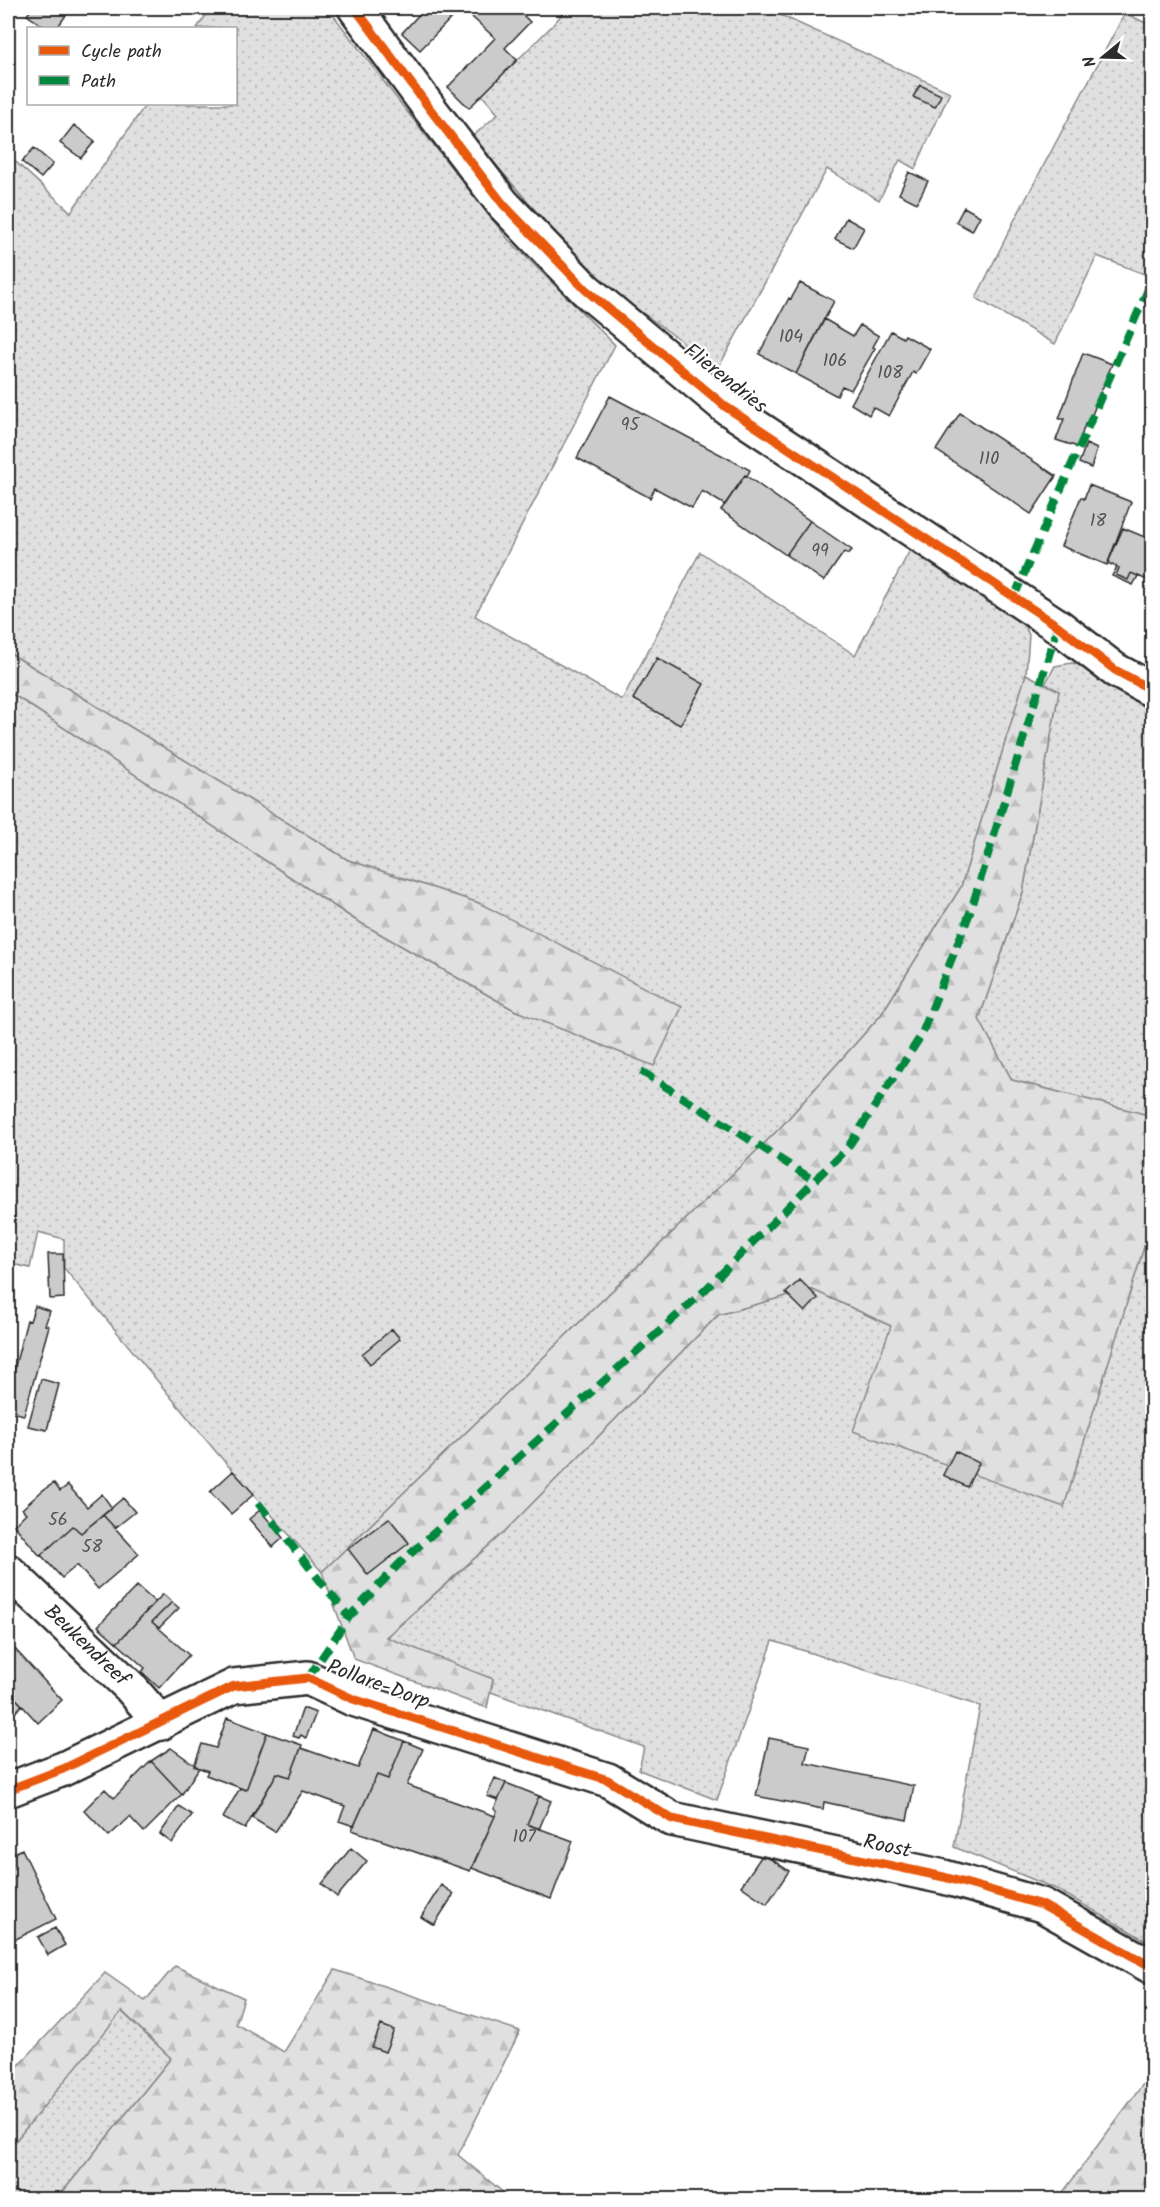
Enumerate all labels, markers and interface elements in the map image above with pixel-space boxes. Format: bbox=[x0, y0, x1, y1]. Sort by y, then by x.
legend bbox=[27, 27, 237, 105]
north arrow bbox=[1073, 27, 1133, 87]
text: Cycle path bbox=[81, 38, 162, 67]
text: N bbox=[1077, 53, 1104, 70]
text: Path bbox=[81, 68, 116, 97]
house number: 104 bbox=[779, 323, 803, 352]
street label: Flierendries bbox=[676, 336, 774, 423]
house number: 106 bbox=[823, 347, 847, 376]
house number: 108 bbox=[877, 359, 903, 388]
house number: 95 bbox=[621, 411, 641, 440]
house number: 110 bbox=[979, 445, 999, 474]
house number: 18 bbox=[1090, 507, 1106, 536]
house number: 99 bbox=[811, 537, 829, 566]
house number: 56 bbox=[48, 1506, 68, 1535]
house number: 58 bbox=[82, 1533, 102, 1562]
street label: Beukendreef bbox=[36, 1596, 138, 1696]
street label: Pollare-Dorp bbox=[322, 1651, 434, 1719]
house number: 107 bbox=[513, 1823, 536, 1852]
street label: Roost bbox=[860, 1826, 915, 1868]

